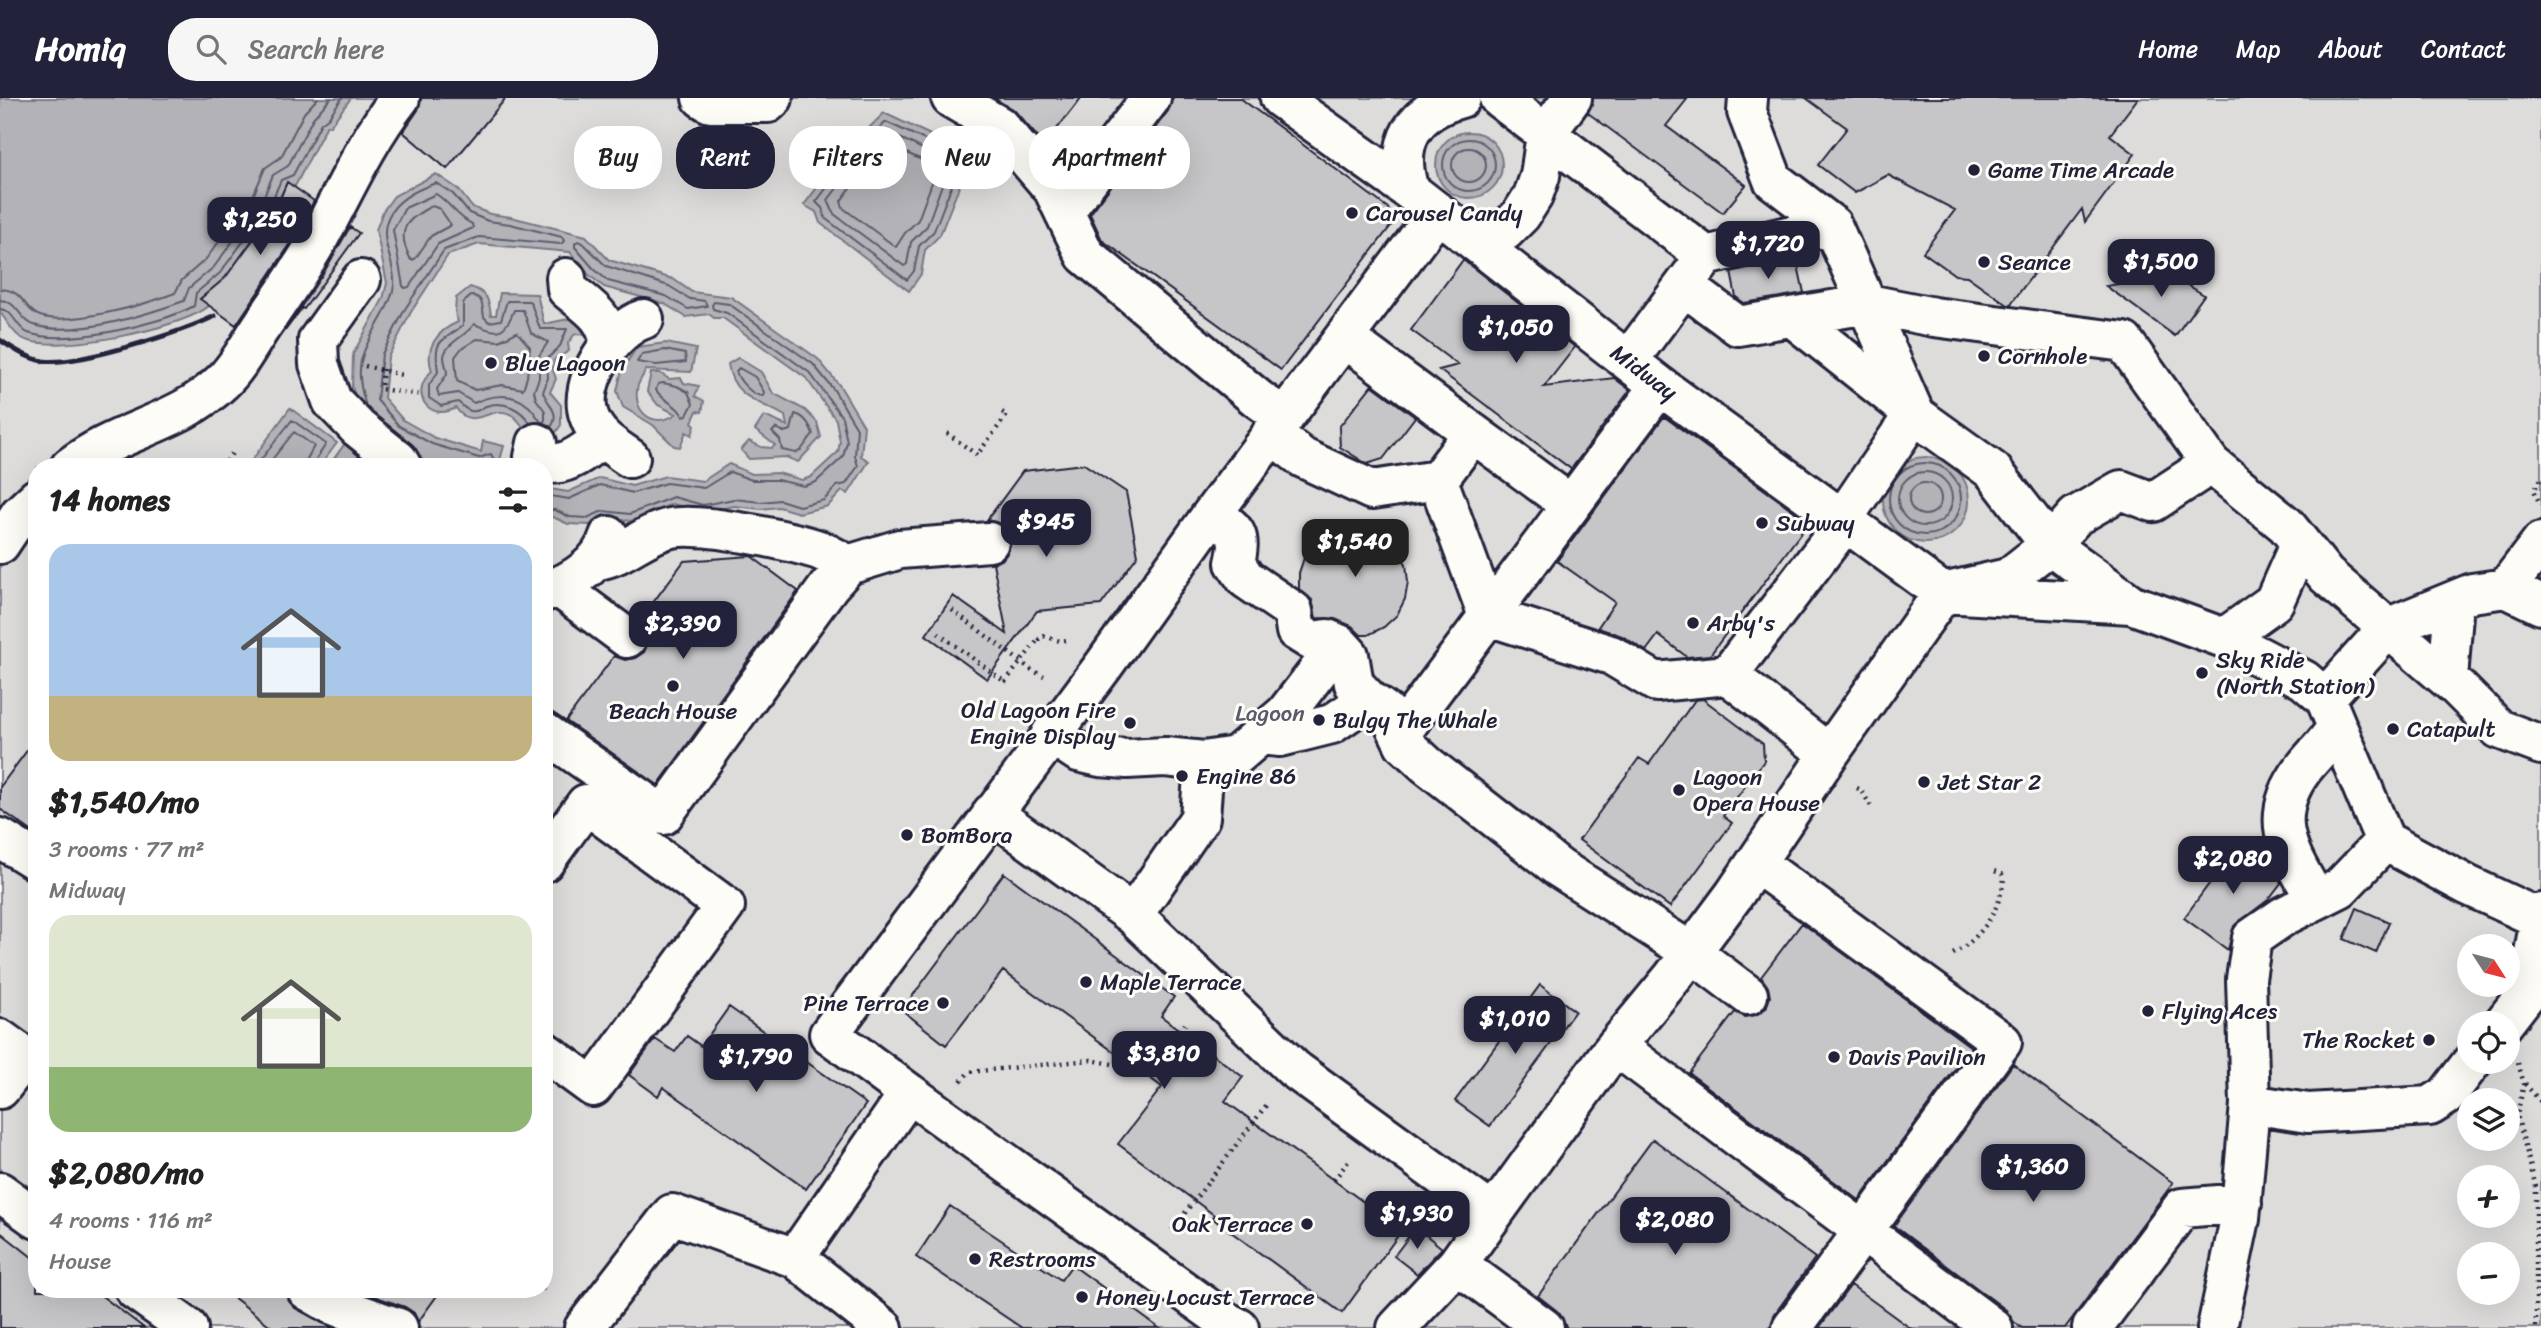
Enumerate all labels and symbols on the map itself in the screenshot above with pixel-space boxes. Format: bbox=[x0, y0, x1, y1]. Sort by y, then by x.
place label: Game Time Arcade bbox=[1988, 150, 2174, 191]
marker: Game Time Arcade bbox=[1966, 162, 1982, 178]
place label: Carousel Candy bbox=[1366, 193, 1523, 234]
pin: $1,250 bbox=[203, 198, 317, 257]
marker: Carousel Candy bbox=[1344, 205, 1360, 221]
pin: $1,720 bbox=[1711, 222, 1825, 281]
pin: $1,500 bbox=[2104, 240, 2218, 299]
place label: Seance bbox=[1998, 242, 2071, 283]
marker: Seance bbox=[1976, 254, 1992, 270]
pin: $1,050 bbox=[1459, 306, 1573, 365]
street label: Midway bbox=[1601, 333, 1687, 412]
place label: Cornhole bbox=[1998, 336, 2087, 377]
place label: Blue Lagoon bbox=[505, 343, 626, 384]
marker: Cornhole bbox=[1976, 348, 1992, 364]
marker: Blue Lagoon bbox=[483, 355, 499, 371]
pin: $945 bbox=[1005, 500, 1087, 559]
place label: Subway bbox=[1776, 503, 1855, 544]
marker: Subway bbox=[1754, 515, 1770, 531]
pin: $1,540 bbox=[1298, 519, 1412, 579]
pin: $2,390 bbox=[626, 602, 740, 661]
place label: Arby's bbox=[1706, 603, 1775, 644]
marker: Arby's bbox=[1685, 615, 1701, 631]
place label: Sky Ride (North Station) bbox=[2216, 640, 2376, 707]
marker: Sky Ride (North Station) bbox=[2194, 665, 2210, 681]
marker: Beach House bbox=[665, 678, 681, 694]
place label: Old Lagoon Fire Engine Display bbox=[961, 690, 1116, 757]
place label: Beach House bbox=[609, 691, 737, 732]
park label: Lagoon bbox=[1235, 693, 1305, 734]
place label: Bulgy The Whale bbox=[1333, 700, 1497, 741]
place label: Catapult bbox=[2407, 709, 2496, 750]
marker: Bulgy The Whale bbox=[1311, 712, 1327, 728]
marker: Old Lagoon Fire Engine Display bbox=[1122, 715, 1138, 731]
marker: Catapult bbox=[2385, 721, 2401, 737]
place label: Engine 86 bbox=[1196, 756, 1296, 797]
place label: Lagoon Opera House bbox=[1693, 757, 1820, 824]
place label: Jet Star 2 bbox=[1937, 762, 2041, 803]
marker: Engine 86 bbox=[1174, 768, 1190, 784]
marker: Jet Star 2 bbox=[1916, 774, 1932, 790]
marker: Lagoon Opera House bbox=[1671, 782, 1687, 798]
place label: BomBora bbox=[921, 815, 1013, 856]
marker: BomBora bbox=[899, 827, 915, 843]
pin: $2,080 bbox=[2176, 836, 2290, 896]
north arrow bbox=[2457, 934, 2520, 998]
place label: Maple Terrace bbox=[1100, 962, 1242, 1003]
marker: Maple Terrace bbox=[1078, 974, 1094, 990]
place label: Pine Terrace bbox=[804, 983, 929, 1024]
place label: Flying Aces bbox=[2162, 991, 2278, 1032]
marker: Pine Terrace bbox=[935, 995, 951, 1011]
pin: $1,010 bbox=[1458, 996, 1572, 1056]
marker: Flying Aces bbox=[2140, 1003, 2156, 1019]
place label: The Rocket bbox=[2302, 1020, 2415, 1061]
pin: $3,810 bbox=[1107, 1032, 1221, 1091]
marker: The Rocket bbox=[2421, 1032, 2437, 1048]
pin: $1,790 bbox=[699, 1034, 813, 1094]
place label: Davis Pavilion bbox=[1848, 1037, 1986, 1078]
marker: Davis Pavilion bbox=[1826, 1049, 1842, 1065]
pin: $1,360 bbox=[1976, 1144, 2090, 1204]
pin: $1,930 bbox=[1360, 1192, 1474, 1251]
pin: $2,080 bbox=[1618, 1198, 1732, 1257]
place label: Oak Terrace bbox=[1172, 1204, 1293, 1245]
marker: Oak Terrace bbox=[1299, 1216, 1315, 1232]
place label: Restrooms bbox=[989, 1239, 1097, 1280]
marker: Restrooms bbox=[967, 1251, 983, 1267]
place label: Honey Locust Terrace bbox=[1096, 1277, 1315, 1318]
marker: Honey Locust Terrace bbox=[1074, 1289, 1090, 1305]

